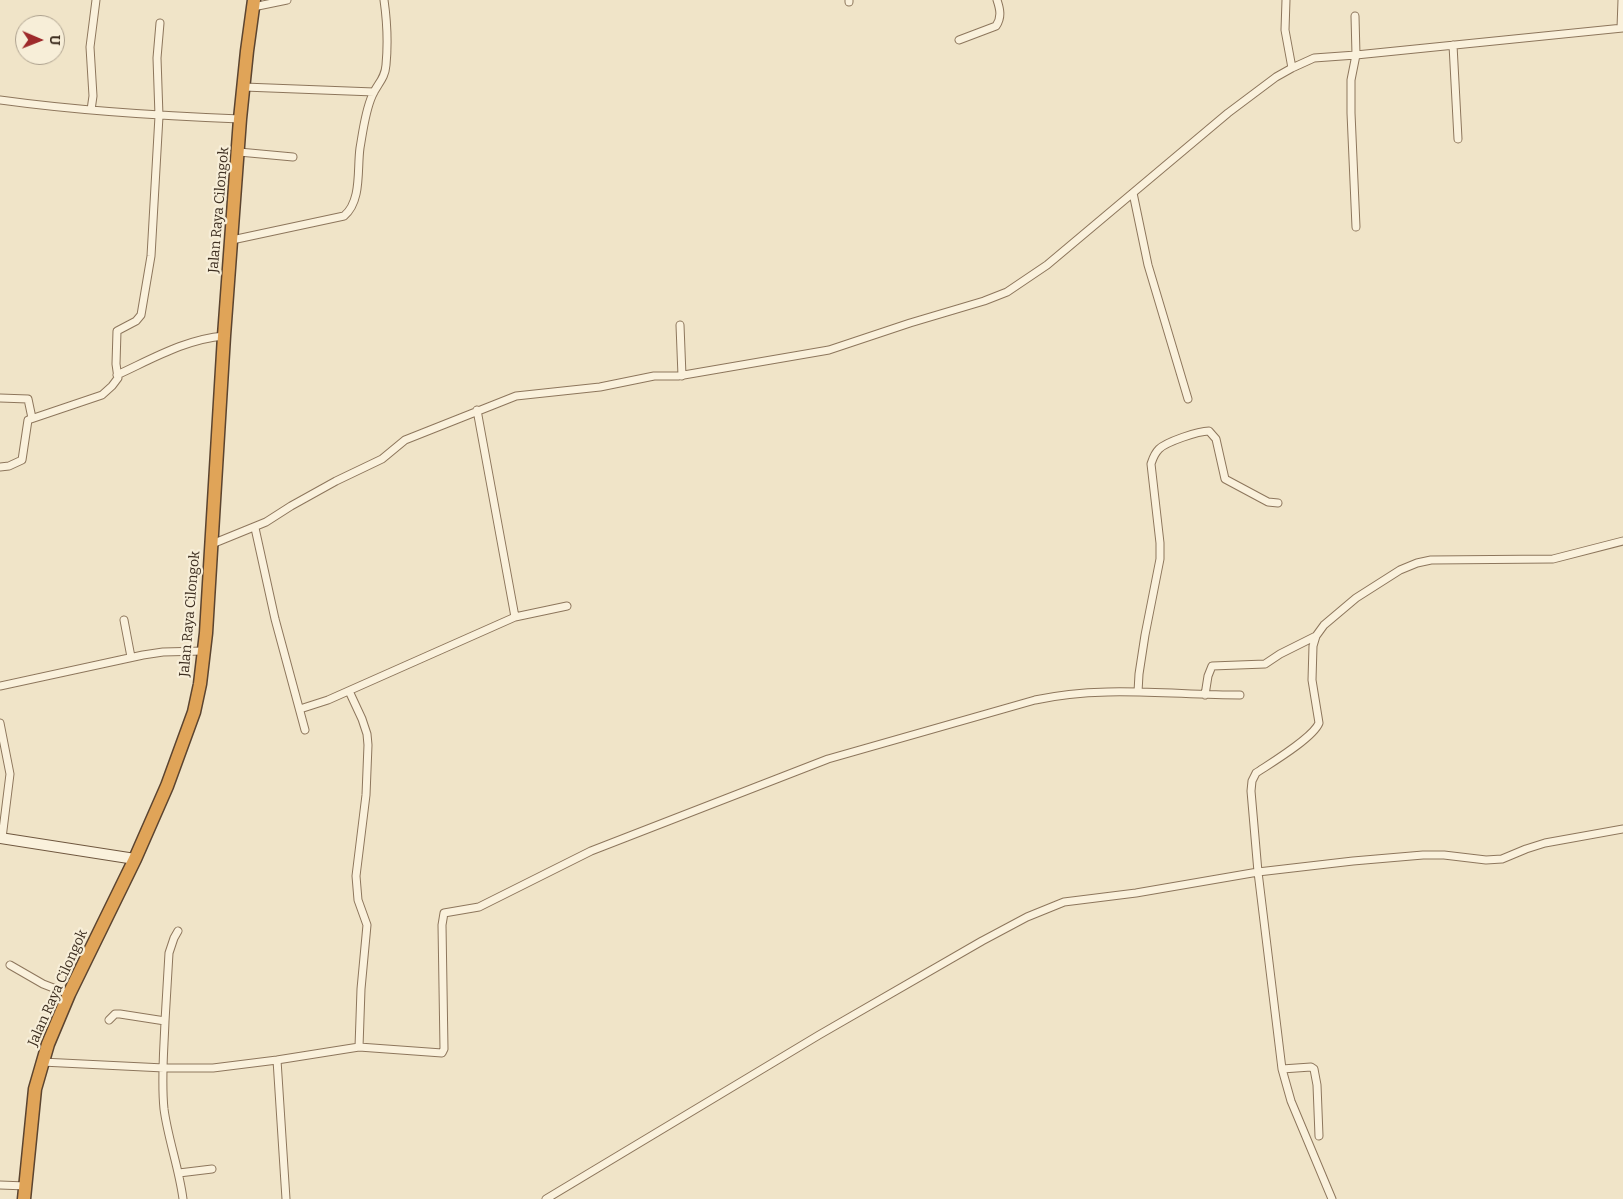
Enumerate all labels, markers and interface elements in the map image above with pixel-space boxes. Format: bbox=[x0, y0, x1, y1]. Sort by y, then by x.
north arrow bbox=[15, 15, 65, 65]
text: U bbox=[46, 35, 63, 46]
street label: Jalan Raya Cilongok bbox=[205, 146, 233, 274]
street label: Jalan Raya Cilongok bbox=[176, 550, 204, 678]
street label: Jalan Raya Cilongok bbox=[25, 927, 91, 1049]

